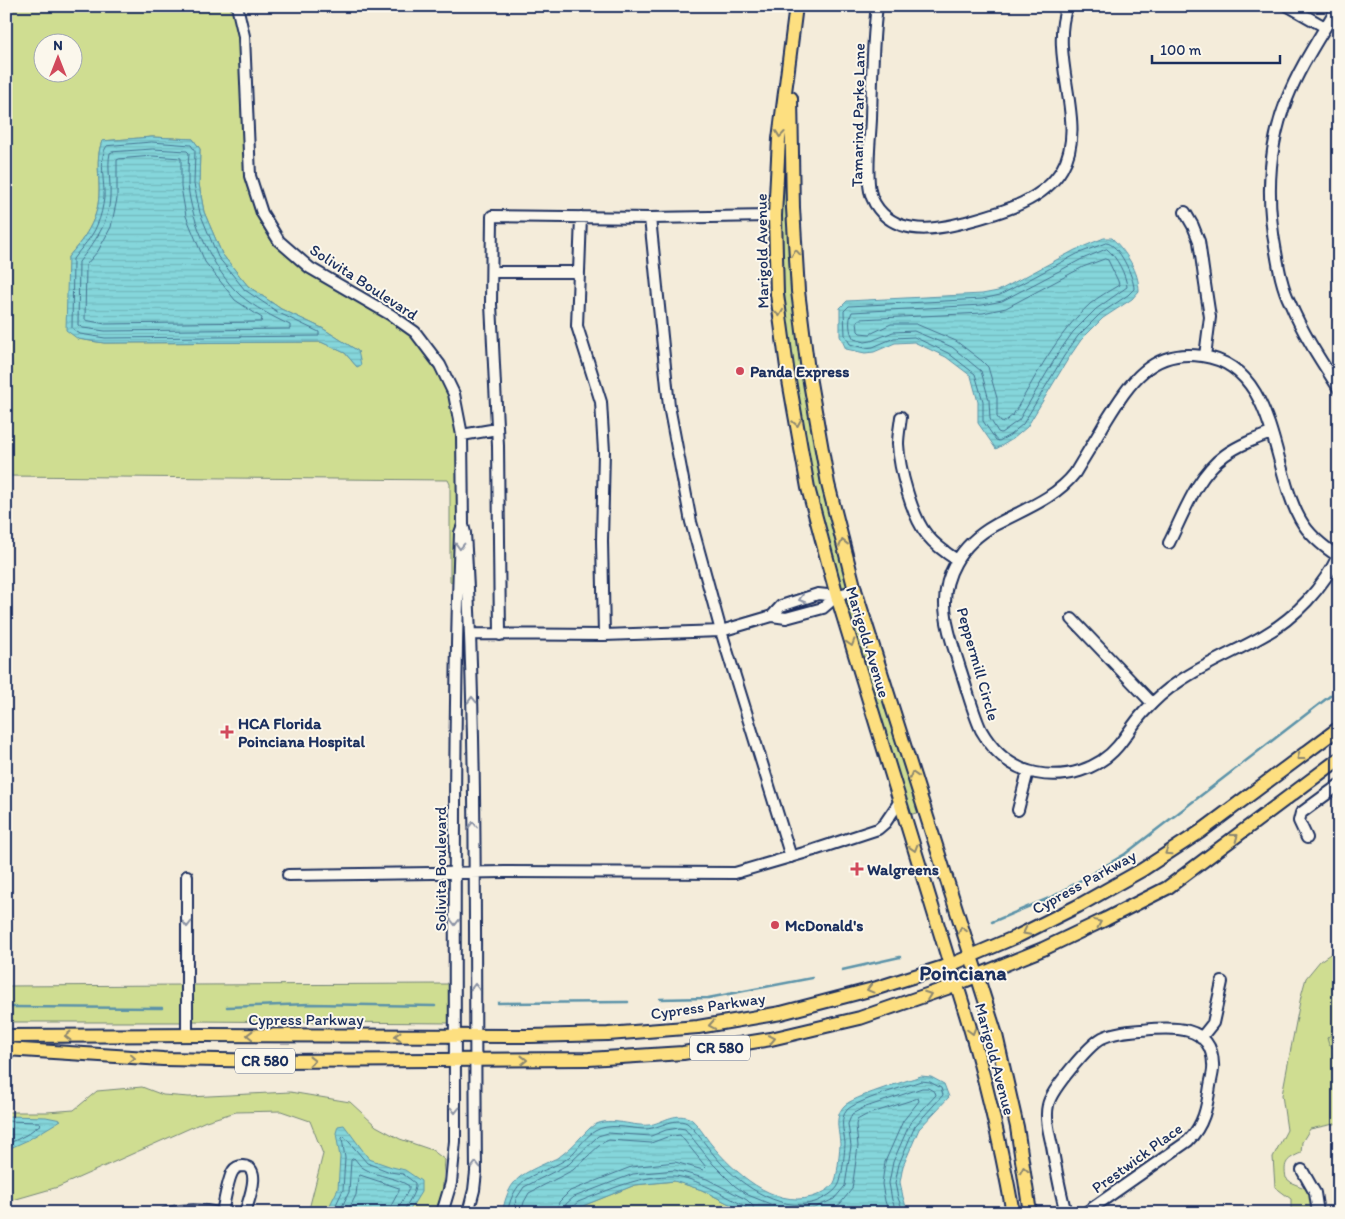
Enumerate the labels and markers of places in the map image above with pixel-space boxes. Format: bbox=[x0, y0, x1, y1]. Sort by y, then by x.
place label: Panda Express bbox=[750, 362, 849, 382]
marker: Panda Express bbox=[734, 365, 746, 377]
place label: HCA Florida Poinciana Hospital bbox=[238, 714, 365, 752]
marker: HCA Florida Poinciana Hospital bbox=[220, 725, 234, 739]
place label: Walgreens bbox=[867, 860, 939, 880]
marker: Walgreens bbox=[851, 863, 863, 875]
place label: McDonald's bbox=[785, 916, 863, 935]
marker: McDonald's bbox=[769, 919, 781, 931]

